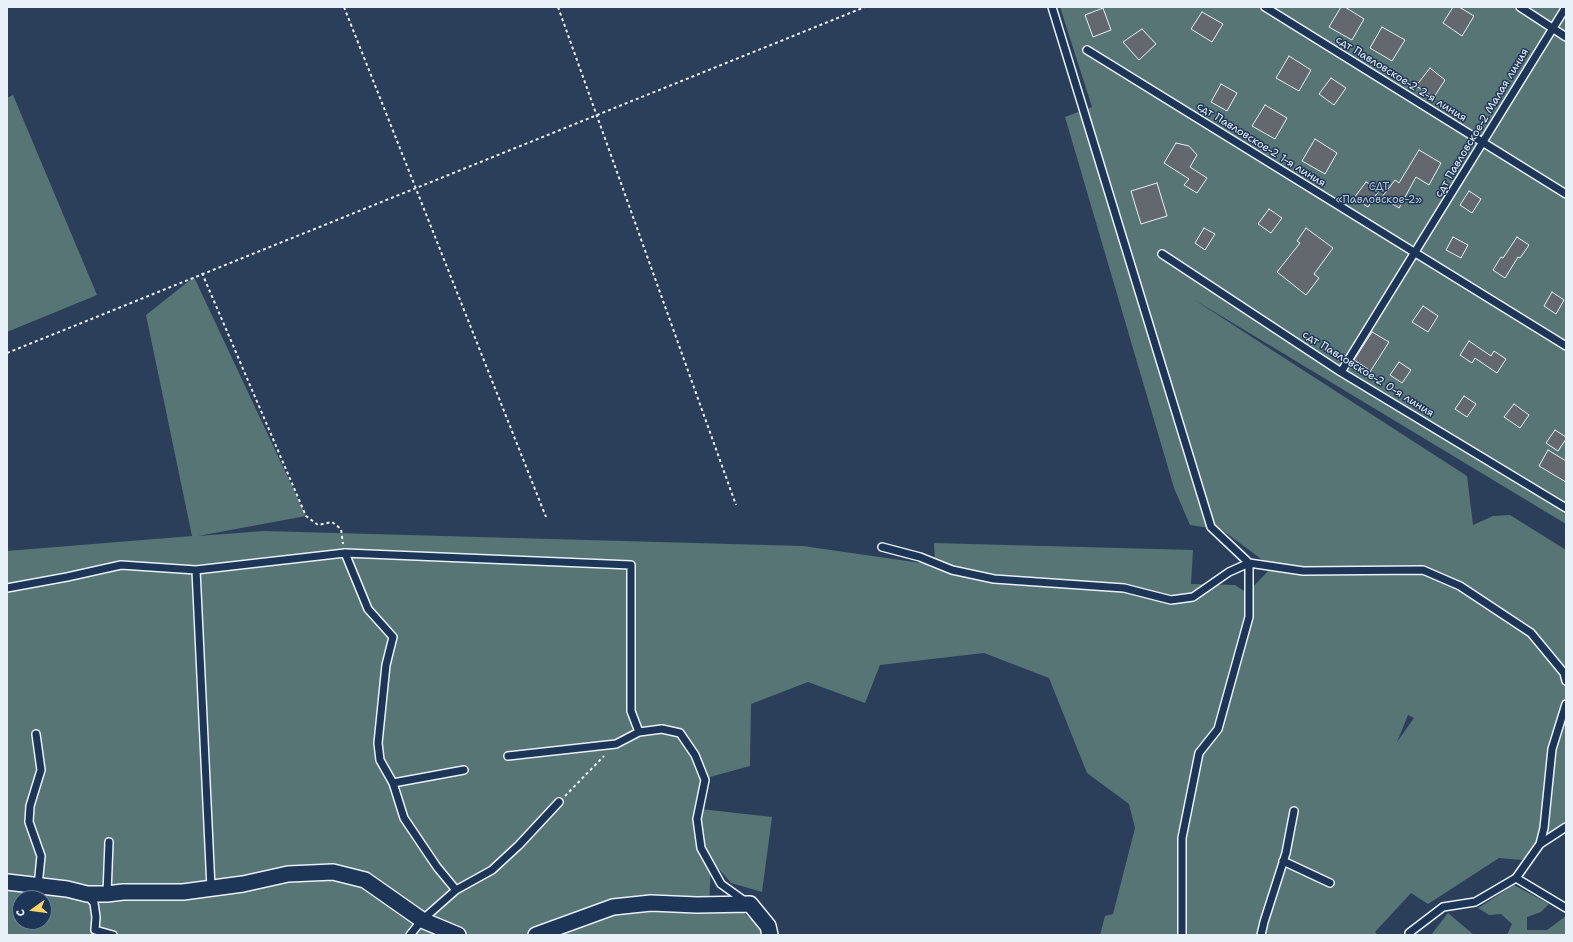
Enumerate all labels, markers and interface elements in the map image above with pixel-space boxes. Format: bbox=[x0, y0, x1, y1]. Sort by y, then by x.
street label: сдт Павловское-2 2-я линия bbox=[1333, 33, 1469, 125]
street label: сдт Павловское-2 Малая линия bbox=[1432, 46, 1532, 200]
street label: сдт Павловское-2 1-я линия bbox=[1194, 100, 1328, 190]
park label: СДТ «Павловское-2» bbox=[1336, 180, 1422, 206]
street label: сдт Павловское-2 0-я линия bbox=[1300, 328, 1436, 420]
north arrow bbox=[12, 890, 52, 930]
text: С bbox=[13, 908, 29, 918]

